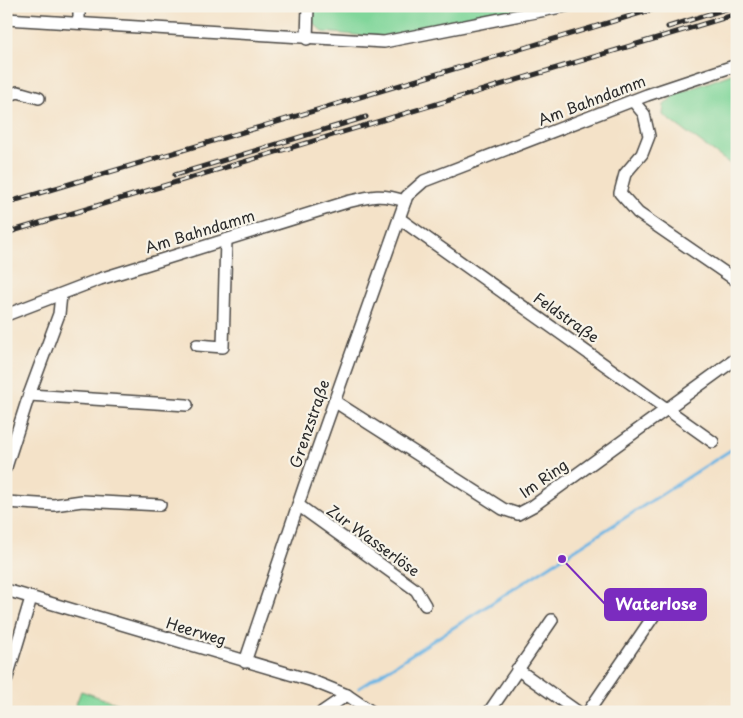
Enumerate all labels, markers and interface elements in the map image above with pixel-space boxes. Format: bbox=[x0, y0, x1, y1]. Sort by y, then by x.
street label: Am Bahndamm bbox=[534, 69, 649, 131]
street label: Am Bahndamm bbox=[142, 203, 257, 258]
street label: Feldstraße bbox=[529, 286, 604, 348]
street label: Grenzstraße bbox=[283, 376, 334, 471]
street label: Im Ring bbox=[514, 453, 572, 503]
street label: Zur Wasserlöse bbox=[323, 498, 425, 581]
callout: Waterlose bbox=[605, 589, 706, 620]
text: Waterlose bbox=[615, 591, 697, 615]
street label: Heerweg bbox=[163, 611, 229, 651]

